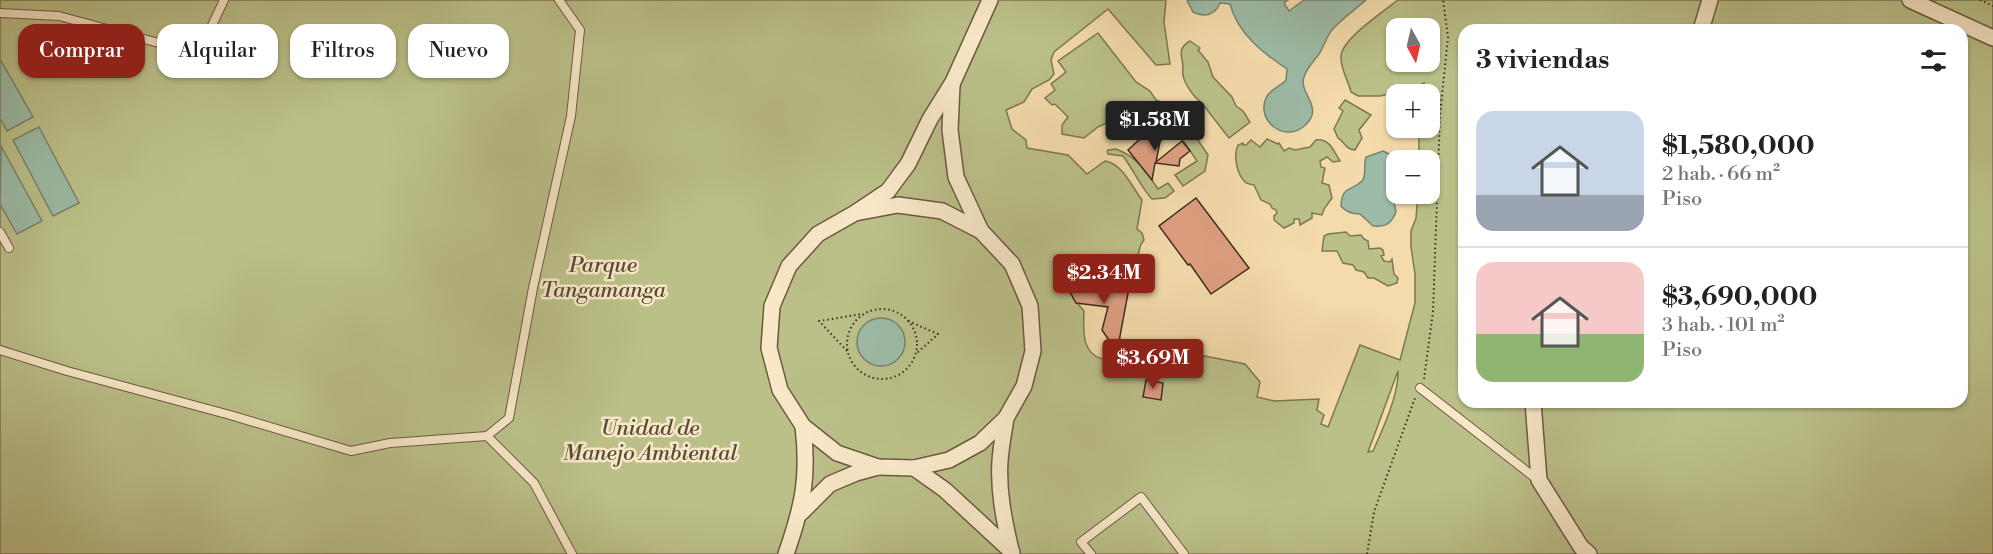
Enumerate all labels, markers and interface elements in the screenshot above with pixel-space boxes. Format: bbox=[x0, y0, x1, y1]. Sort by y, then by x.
north arrow bbox=[1386, 18, 1440, 72]
map controls bbox=[1386, 18, 1440, 204]
chip: Comprar bbox=[18, 24, 145, 78]
chip: Alquilar bbox=[157, 24, 278, 78]
chip: Filtros bbox=[290, 24, 396, 78]
chip: Nuevo bbox=[408, 24, 509, 78]
text: 3 viviendas bbox=[1476, 44, 1609, 76]
icon: filters bbox=[1917, 44, 1950, 77]
button: + bbox=[1386, 84, 1440, 138]
pin: $1.58M bbox=[1106, 101, 1204, 152]
text: $1.58M bbox=[1120, 108, 1190, 133]
text: $1,580,000 bbox=[1662, 130, 1815, 162]
icon: home bbox=[1524, 135, 1596, 207]
button: − bbox=[1386, 150, 1440, 204]
text: 2 hab. · 66 m² bbox=[1662, 162, 1780, 187]
text: Piso bbox=[1662, 187, 1702, 212]
park label: Parque Tangamanga bbox=[540, 252, 667, 304]
pin: $2.34M bbox=[1055, 254, 1153, 305]
text: $2.34M bbox=[1067, 261, 1141, 286]
text: $3,690,000 bbox=[1662, 281, 1817, 313]
icon: home bbox=[1524, 286, 1596, 358]
text: 3 hab. · 101 m² bbox=[1662, 313, 1785, 338]
text: Piso bbox=[1662, 338, 1702, 363]
pin: $3.69M bbox=[1104, 339, 1202, 390]
text: $3.69M bbox=[1116, 346, 1190, 371]
park label: Unidad de Manejo Ambiental bbox=[563, 415, 737, 467]

